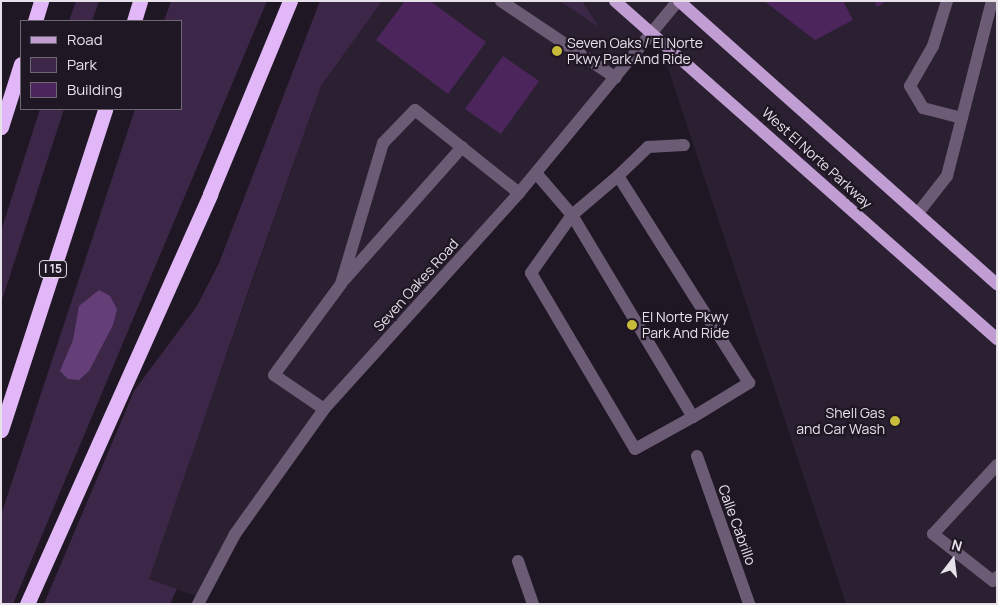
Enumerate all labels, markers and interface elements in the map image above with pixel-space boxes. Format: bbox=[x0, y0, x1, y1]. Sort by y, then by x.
legend bbox=[20, 20, 182, 110]
text: Road bbox=[67, 29, 103, 50]
place label: Seven Oaks / El Norte Pkwy Park And Ride bbox=[567, 35, 703, 68]
marker: Seven Oaks / El Norte Pkwy Park And Ride bbox=[551, 45, 563, 57]
text: Park bbox=[67, 54, 97, 75]
text: Building bbox=[67, 79, 122, 100]
street label: West El Norte Parkway bbox=[758, 104, 876, 212]
street label: Seven Oakes Road bbox=[370, 235, 462, 335]
road number: I 15 bbox=[38, 260, 68, 278]
place label: El Norte Pkwy Park And Ride bbox=[642, 309, 730, 342]
marker: El Norte Pkwy Park And Ride bbox=[626, 319, 638, 331]
place label: Shell Gas and Car Wash bbox=[796, 405, 885, 438]
marker: Shell Gas and Car Wash bbox=[889, 415, 901, 427]
street label: Calle Cabrillo bbox=[715, 482, 759, 568]
north arrow bbox=[928, 535, 978, 585]
text: N bbox=[950, 535, 964, 556]

